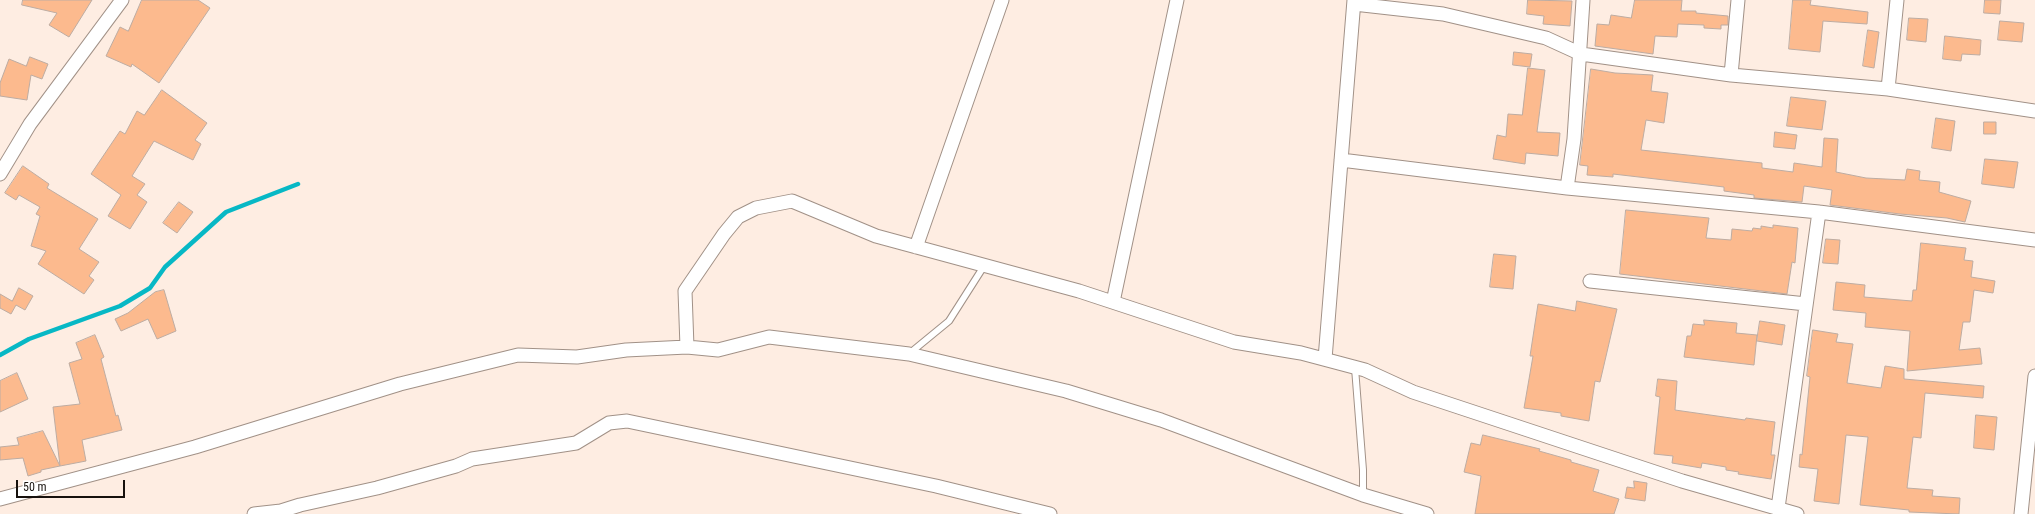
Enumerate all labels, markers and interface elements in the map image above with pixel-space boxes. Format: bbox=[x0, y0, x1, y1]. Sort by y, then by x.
scale bar bbox=[18, 472, 127, 498]
text: 50 m bbox=[23, 480, 47, 494]

